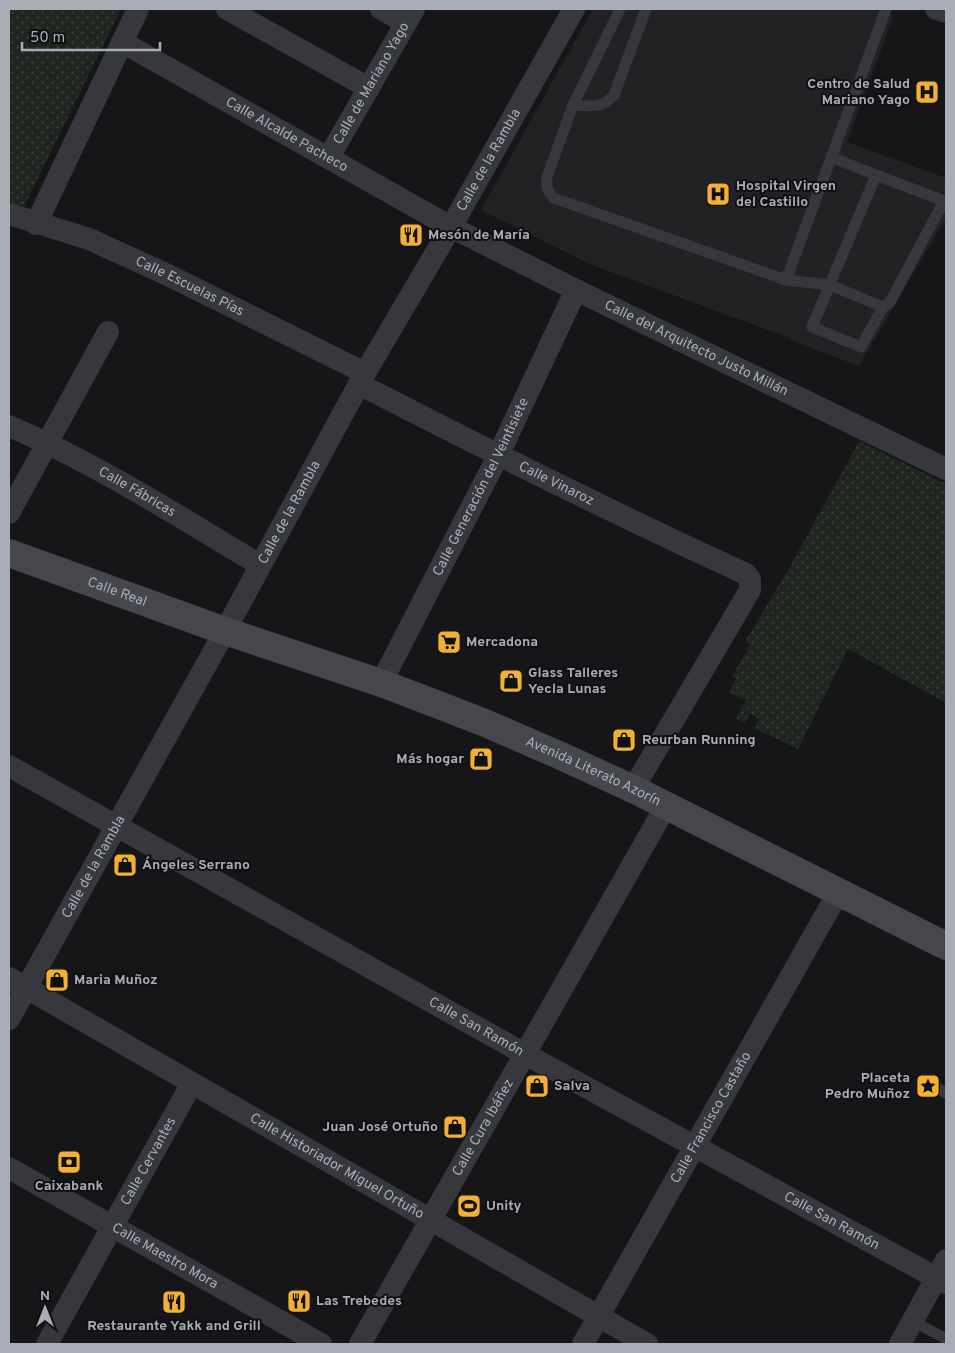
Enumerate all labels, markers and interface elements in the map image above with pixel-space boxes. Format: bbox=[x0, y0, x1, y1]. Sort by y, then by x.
street label: Calle de Mariano Yago bbox=[330, 19, 413, 147]
scale bar bbox=[22, 20, 160, 52]
text: 50 m bbox=[30, 29, 65, 48]
place label: Centro de Salud Mariano Yago bbox=[807, 76, 910, 109]
hospital icon: Centro de Salud Mariano Yago bbox=[914, 79, 940, 105]
street label: Calle Alcalde Pacheco bbox=[222, 93, 351, 176]
street label: Calle de la Rambla bbox=[453, 106, 525, 214]
place label: Hospital Virgen del Castillo bbox=[736, 178, 836, 211]
hospital icon: Hospital Virgen del Castillo bbox=[705, 181, 731, 207]
restaurant icon: Mesón de María bbox=[398, 222, 424, 248]
place label: Mesón de María bbox=[428, 227, 530, 244]
street label: Calle Escuelas Pías bbox=[133, 253, 247, 320]
street label: Calle del Arquitecto Justo Millán bbox=[602, 296, 791, 400]
street label: Calle Generación del Veintisiete bbox=[429, 395, 533, 579]
street label: Calle de la Rambla bbox=[254, 458, 324, 567]
street label: Calle Vinaroz bbox=[516, 458, 597, 509]
street label: Calle Fábricas bbox=[95, 463, 179, 521]
street label: Calle Real bbox=[85, 574, 149, 611]
supermarket icon: Mercadona bbox=[436, 629, 462, 655]
place label: Mercadona bbox=[466, 634, 538, 651]
place label: Glass Talleres Yecla Lunas bbox=[528, 665, 618, 698]
shop icon: Glass Talleres Yecla Lunas bbox=[498, 668, 524, 694]
shop icon: Reurban Running bbox=[611, 727, 637, 753]
place label: Reurban Running bbox=[642, 732, 756, 749]
street label: Avenida Literato Azorín bbox=[523, 733, 664, 810]
shop icon: Más hogar bbox=[468, 746, 494, 772]
place label: Más hogar bbox=[396, 751, 464, 768]
street label: Calle de la Rambla bbox=[58, 813, 129, 921]
shop icon: Ángeles Serrano bbox=[112, 852, 138, 878]
place label: Ángeles Serrano bbox=[142, 856, 250, 874]
shop icon: Maria Muñoz bbox=[44, 967, 70, 993]
place label: Maria Muñoz bbox=[74, 972, 158, 989]
street label: Calle San Ramón bbox=[426, 993, 527, 1060]
street label: Calle Francisco Castaño bbox=[667, 1049, 755, 1187]
place label: Placeta Pedro Muñoz bbox=[825, 1070, 910, 1103]
shop icon: Salva bbox=[524, 1073, 550, 1099]
place icon: Placeta Pedro Muñoz bbox=[915, 1073, 941, 1099]
street label: Calle Cura Ibáñez bbox=[449, 1076, 517, 1179]
place label: Salva bbox=[554, 1078, 590, 1095]
street label: Calle Historiador Miguel Ortuño bbox=[247, 1109, 427, 1223]
street label: Calle Cervantes bbox=[117, 1114, 180, 1208]
shop icon: Juan José Ortuño bbox=[442, 1114, 468, 1140]
place label: Juan José Ortuño bbox=[322, 1119, 438, 1136]
bank icon: Caixabank bbox=[56, 1149, 82, 1175]
place label: Caixabank bbox=[35, 1178, 103, 1195]
street label: Calle San Ramón bbox=[781, 1188, 882, 1254]
sports icon: Unity bbox=[456, 1193, 482, 1219]
place label: Unity bbox=[486, 1198, 521, 1215]
street label: Calle Maestro Mora bbox=[109, 1219, 221, 1293]
north arrow bbox=[20, 1283, 70, 1333]
text: N bbox=[40, 1288, 50, 1305]
restaurant icon: Las Trebedes bbox=[286, 1288, 312, 1314]
restaurant icon: Restaurante Yakk and Grill bbox=[161, 1289, 187, 1315]
place label: Las Trebedes bbox=[316, 1293, 402, 1310]
place label: Restaurante Yakk and Grill bbox=[87, 1318, 261, 1335]

